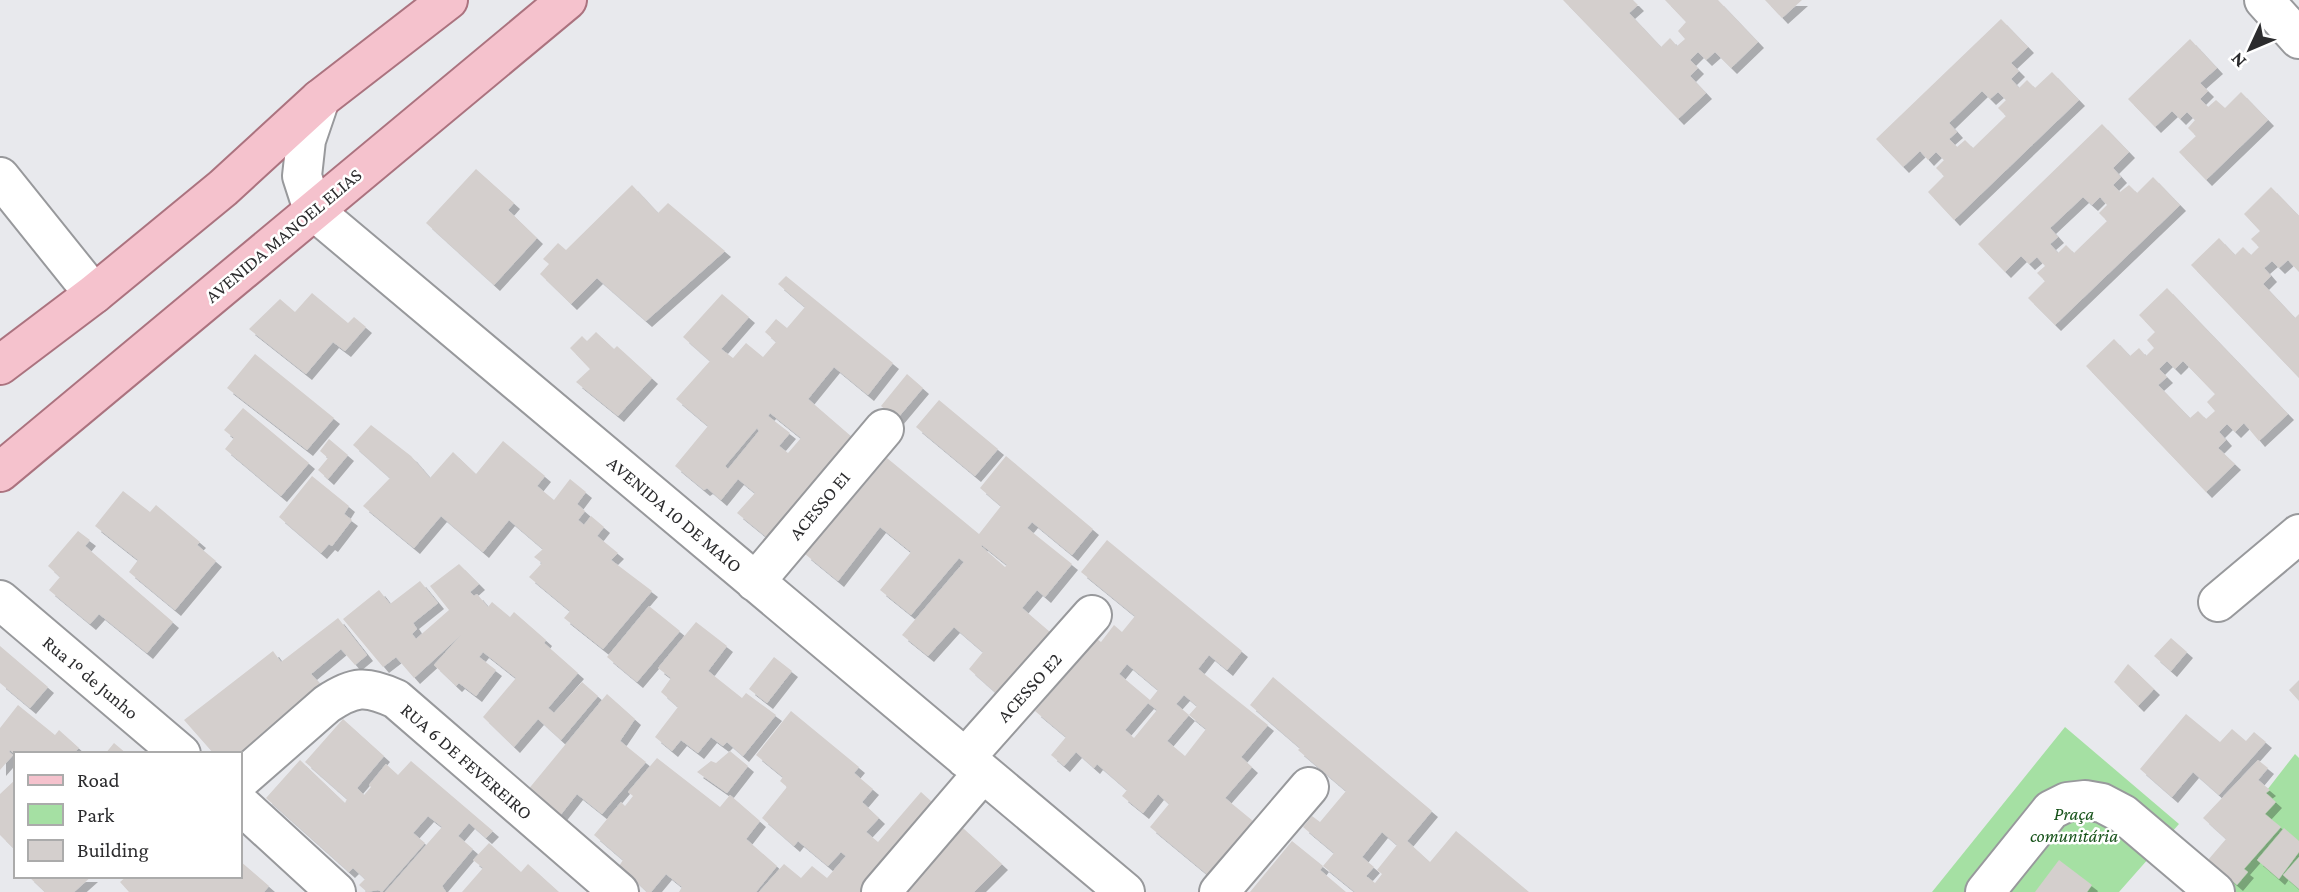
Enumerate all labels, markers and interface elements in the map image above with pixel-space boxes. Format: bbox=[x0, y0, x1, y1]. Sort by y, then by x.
north arrow bbox=[2215, 14, 2285, 84]
text: N bbox=[2226, 48, 2250, 72]
street label: AVENIDA MANOEL ELIAS bbox=[201, 164, 366, 307]
street label: AVENIDA 10 DE MAIO bbox=[603, 452, 746, 577]
street label: ACESSO E1 bbox=[785, 467, 854, 544]
street label: Rua 1º de Junho bbox=[39, 631, 143, 723]
street label: ACESSO E2 bbox=[993, 648, 1066, 726]
street label: RUA 6 DE FEVEREIRO bbox=[397, 699, 536, 824]
legend bbox=[14, 752, 242, 878]
text: Road bbox=[77, 768, 120, 792]
text: Park bbox=[77, 803, 114, 827]
park label: Praça comunitária bbox=[2030, 803, 2118, 846]
text: Building bbox=[77, 838, 149, 862]

